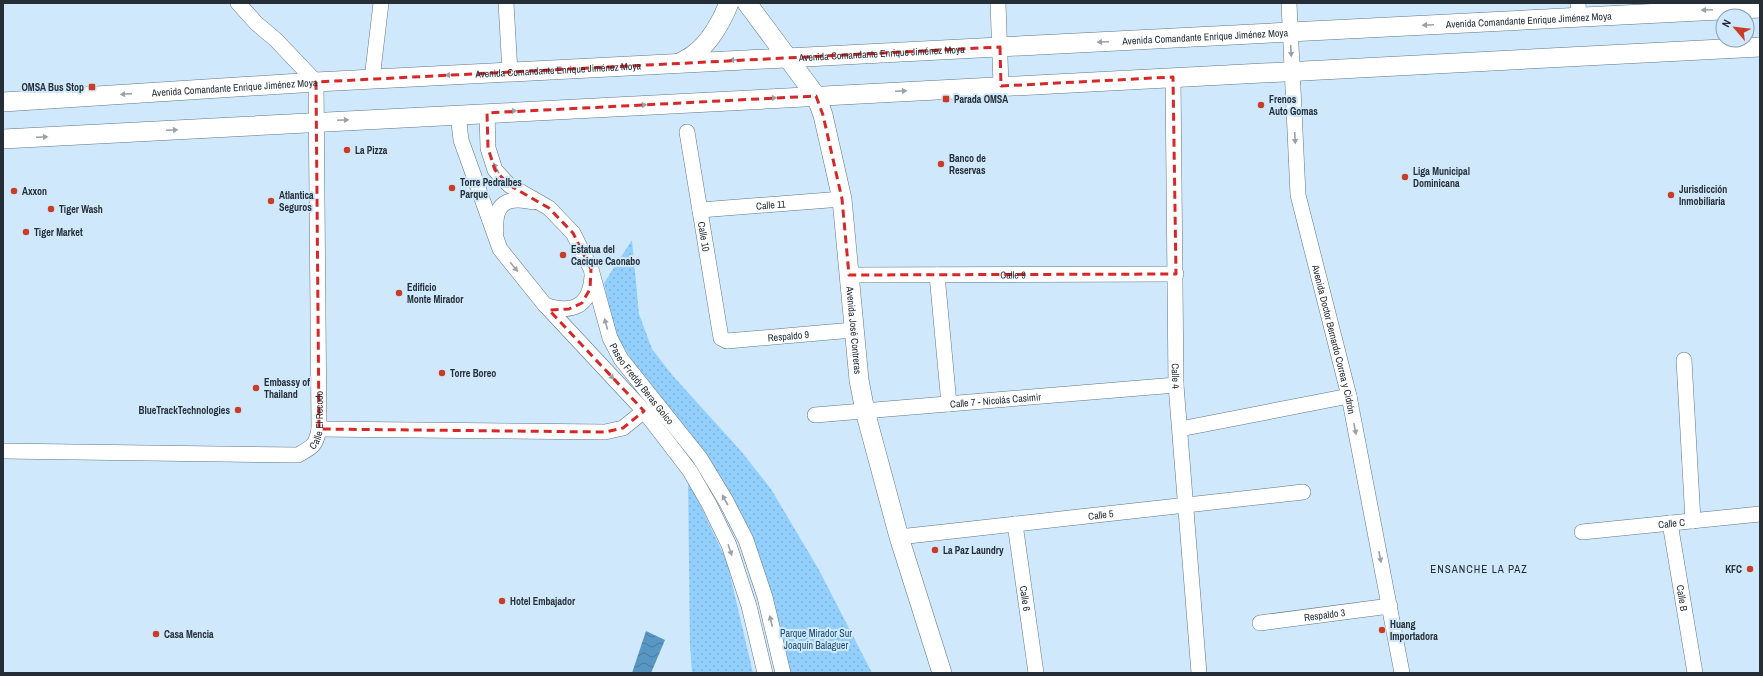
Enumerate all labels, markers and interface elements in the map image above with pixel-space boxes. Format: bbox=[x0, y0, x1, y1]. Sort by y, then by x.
one-way arrow bbox=[1701, 7, 1713, 14]
north arrow bbox=[1715, 8, 1755, 48]
street label: Avenida Comandante Enrique Jiménez Moya bbox=[1445, 10, 1612, 31]
text: N bbox=[1718, 17, 1734, 29]
one-way arrow bbox=[1422, 21, 1434, 28]
street label: Avenida Comandante Enrique Jiménez Moya bbox=[1121, 26, 1289, 48]
one-way arrow bbox=[1097, 38, 1109, 45]
street label: Avenida Comandante Enrique Jiménez Moya bbox=[797, 43, 965, 64]
one-way arrow bbox=[1288, 45, 1294, 58]
one-way arrow bbox=[729, 57, 741, 64]
street label: Avenida Comandante Enrique Jiménez Moya bbox=[474, 59, 642, 81]
one-way arrow bbox=[444, 72, 457, 78]
street label: Avenida Comandante Enrique Jiménez Moya bbox=[150, 76, 318, 100]
place label: OMSA Bus Stop bbox=[21, 81, 84, 94]
marker: OMSA Bus Stop bbox=[87, 82, 97, 92]
one-way arrow bbox=[895, 88, 907, 95]
one-way arrow bbox=[120, 91, 132, 98]
place label: Parada OMSA bbox=[954, 93, 1008, 106]
place label: Frenos Auto Gomas bbox=[1269, 93, 1318, 118]
marker: Parada OMSA bbox=[941, 94, 951, 104]
one-way arrow bbox=[765, 95, 778, 101]
marker: Frenos Auto Gomas bbox=[1256, 100, 1266, 110]
one-way arrow bbox=[635, 101, 647, 108]
one-way arrow bbox=[505, 108, 517, 115]
one-way arrow bbox=[337, 117, 350, 123]
one-way arrow bbox=[166, 126, 178, 133]
one-way arrow bbox=[1292, 132, 1299, 144]
one-way arrow bbox=[36, 134, 49, 140]
place label: La Pizza bbox=[355, 144, 388, 157]
marker: La Pizza bbox=[342, 145, 352, 155]
place label: Banco de Reservas bbox=[949, 152, 986, 177]
marker: Banco de Reservas bbox=[936, 159, 946, 169]
one-way arrow bbox=[492, 162, 499, 174]
place label: Liga Municipal Dominicana bbox=[1413, 165, 1470, 190]
marker: Liga Municipal Dominicana bbox=[1400, 172, 1410, 182]
place label: Torre Pedralbes Parque bbox=[460, 176, 522, 201]
marker: Torre Pedralbes Parque bbox=[447, 183, 457, 193]
place label: Jurisdicción Inmobiliaria bbox=[1679, 183, 1727, 208]
place label: Axxon bbox=[22, 185, 47, 198]
marker: Axxon bbox=[9, 186, 19, 196]
place label: Atlantica Seguros bbox=[279, 189, 314, 214]
marker: Jurisdicción Inmobiliaria bbox=[1666, 190, 1676, 200]
marker: Atlantica Seguros bbox=[266, 196, 276, 206]
street label: Calle 11 bbox=[756, 197, 786, 213]
place label: Tiger Wash bbox=[59, 203, 103, 216]
marker: Tiger Wash bbox=[46, 204, 56, 214]
street label: Calle 10 bbox=[695, 221, 713, 253]
place label: Tiger Market bbox=[34, 226, 83, 239]
marker: Tiger Market bbox=[21, 227, 31, 237]
place label: Estatua del Cacique Caonabo bbox=[571, 243, 640, 268]
marker: Estatua del Cacique Caonabo bbox=[558, 250, 568, 260]
one-way arrow bbox=[510, 262, 519, 273]
street label: Avenida Doctor Bernardo Correa y Cidrón bbox=[1309, 263, 1358, 415]
street label: Calle 9 bbox=[1000, 268, 1026, 282]
place label: Edificio Monte Mirador bbox=[407, 281, 464, 306]
street label: Avenida José Contreras bbox=[843, 285, 864, 375]
marker: Edificio Monte Mirador bbox=[394, 288, 404, 298]
one-way arrow bbox=[603, 318, 609, 330]
street label: Respaldo 9 bbox=[767, 328, 810, 344]
street label: Paseo Freddy Beras Goico bbox=[607, 341, 677, 427]
street label: Calle 4 bbox=[1169, 363, 1182, 390]
place label: Torre Boreo bbox=[450, 367, 496, 380]
marker: Torre Boreo bbox=[437, 368, 447, 378]
one-way arrow bbox=[605, 370, 615, 380]
place label: Embassy of Thailand bbox=[264, 376, 310, 401]
marker: Embassy of Thailand bbox=[251, 383, 261, 393]
street label: Calle El Recodo bbox=[306, 390, 326, 452]
street label: Calle 7 - Nicolás Casimir bbox=[949, 390, 1042, 411]
place label: BlueTrackTechnologies bbox=[139, 404, 230, 417]
marker: BlueTrackTechnologies bbox=[233, 405, 243, 415]
one-way arrow bbox=[1353, 423, 1359, 435]
one-way arrow bbox=[722, 494, 729, 506]
street label: Calle 5 bbox=[1087, 507, 1115, 523]
street label: Calle C bbox=[1658, 516, 1686, 531]
one-way arrow bbox=[727, 544, 733, 556]
place label: La Paz Laundry bbox=[943, 544, 1004, 557]
marker: La Paz Laundry bbox=[930, 545, 940, 555]
one-way arrow bbox=[1378, 551, 1384, 563]
district label: ENSANCHE LA PAZ bbox=[1430, 562, 1528, 576]
place label: KFC bbox=[1725, 563, 1742, 576]
marker: KFC bbox=[1745, 564, 1755, 574]
street label: Calle B bbox=[1673, 584, 1691, 613]
street label: Calle 6 bbox=[1017, 585, 1033, 612]
place label: Hotel Embajador bbox=[510, 595, 576, 608]
marker: Hotel Embajador bbox=[497, 596, 507, 606]
street label: Respaldo 3 bbox=[1303, 606, 1346, 624]
one-way arrow bbox=[767, 615, 773, 627]
place label: Huang Importadora bbox=[1390, 618, 1438, 643]
marker: Huang Importadora bbox=[1377, 625, 1387, 635]
park label: Parque Mirador Sur Joaquín Balaguer bbox=[780, 627, 852, 652]
place label: Casa Mencia bbox=[164, 628, 214, 641]
marker: Casa Mencia bbox=[151, 629, 161, 639]

